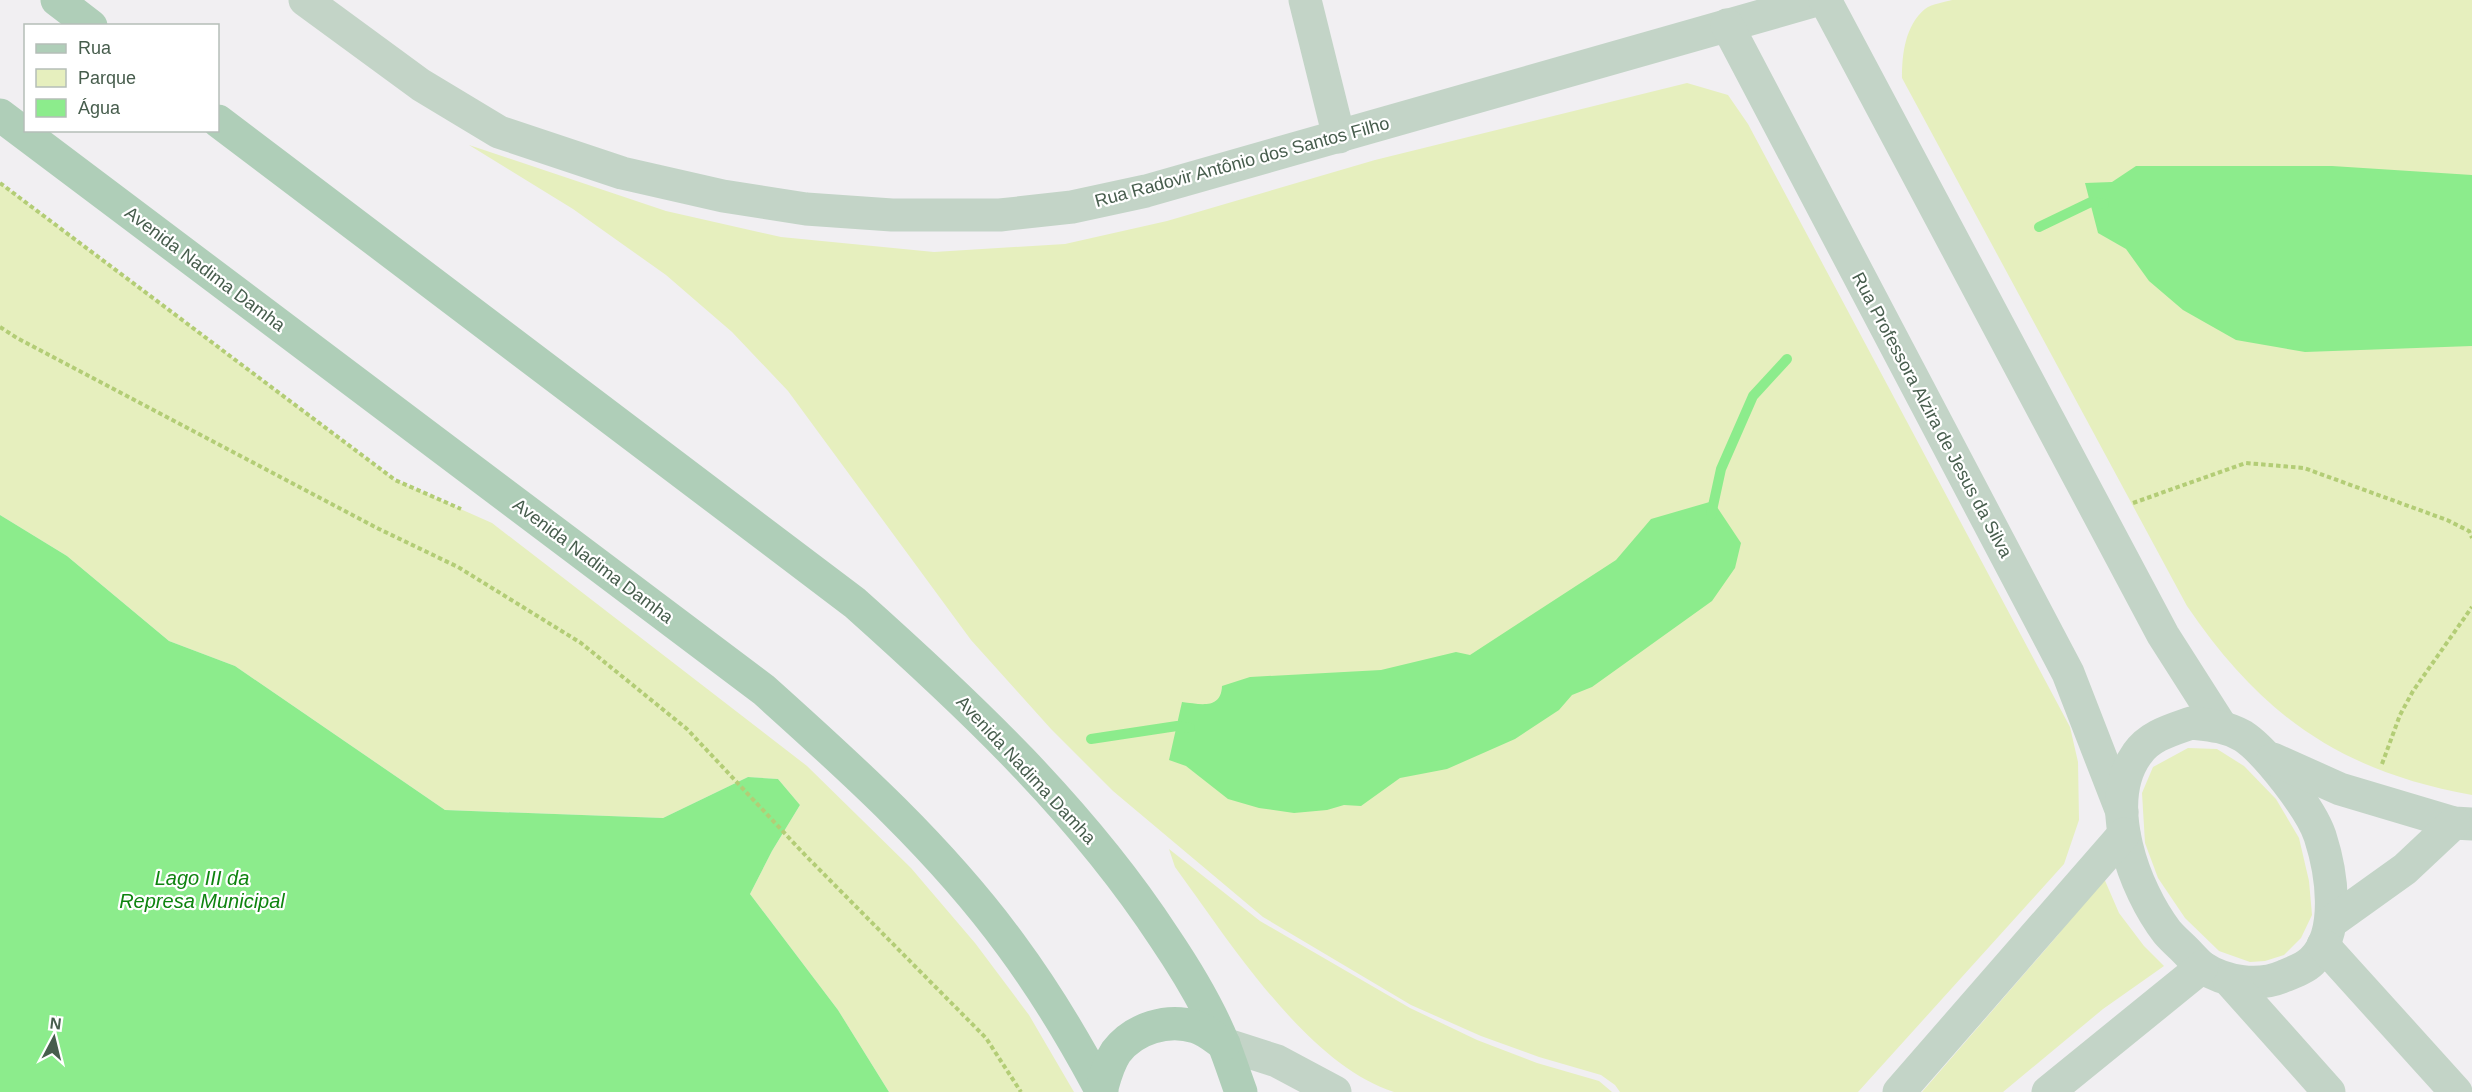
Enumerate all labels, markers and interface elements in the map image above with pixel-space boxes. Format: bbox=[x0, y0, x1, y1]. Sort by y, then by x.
legend bbox=[24, 24, 219, 132]
text: Rua bbox=[78, 38, 112, 58]
text: Parque bbox=[78, 68, 136, 88]
text: Água bbox=[78, 98, 121, 118]
street label: Rua Radovir Antônio dos Santos Filho bbox=[1093, 113, 1391, 211]
street label: Avenida Nadima Damha bbox=[121, 202, 290, 336]
street label: Rua Professora Alzira de Jesus da Silva bbox=[1848, 269, 2016, 562]
street label: Avenida Nadima Damha bbox=[509, 494, 678, 628]
street label: Avenida Nadima Damha bbox=[952, 692, 1100, 849]
water label: Lago III da Represa Municipal bbox=[119, 867, 285, 912]
north arrow bbox=[24, 1008, 84, 1068]
text: N bbox=[49, 1014, 63, 1033]

